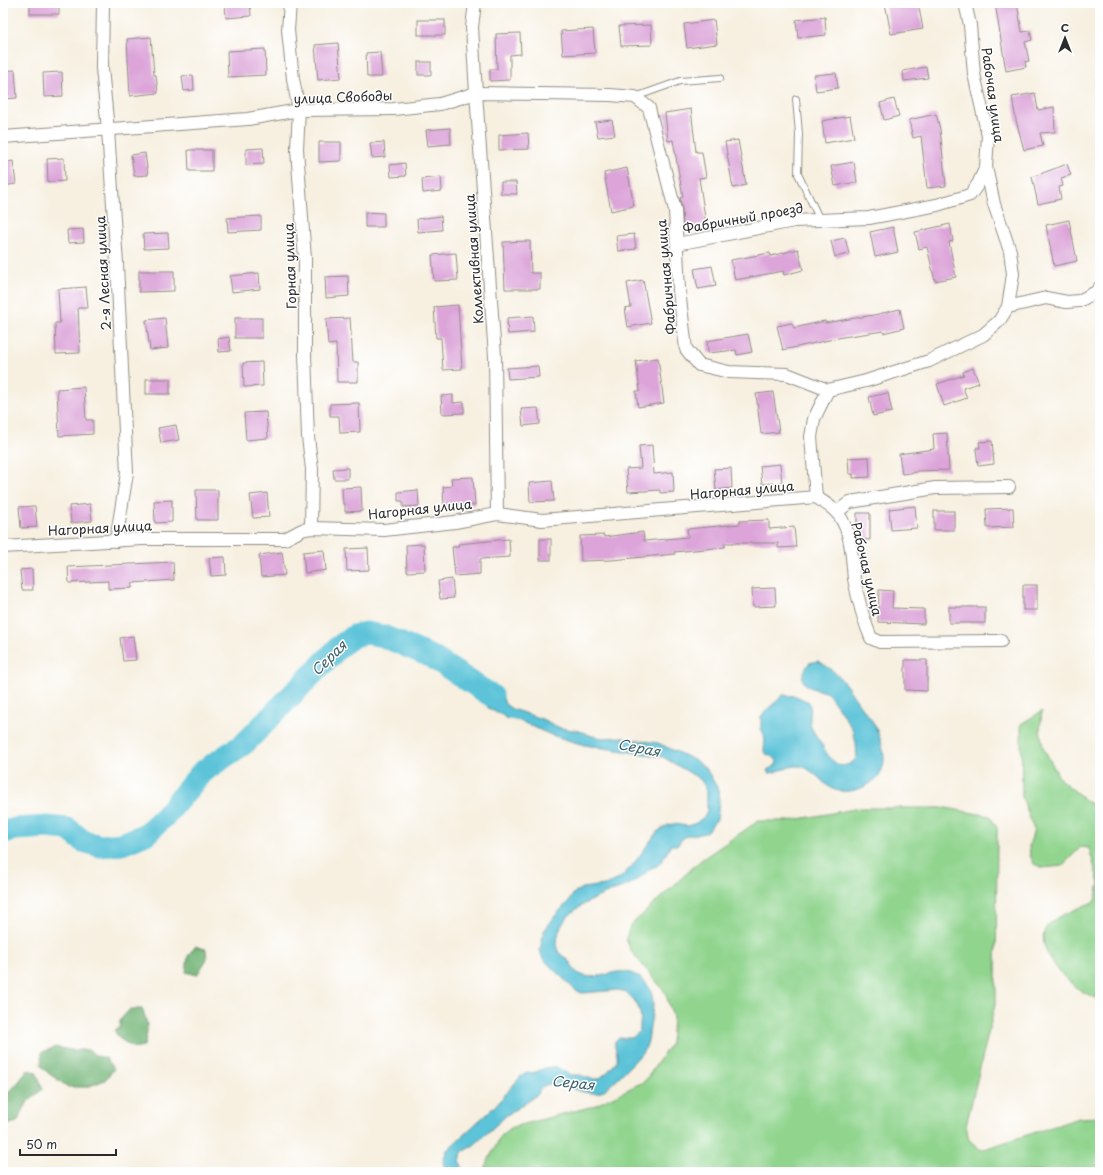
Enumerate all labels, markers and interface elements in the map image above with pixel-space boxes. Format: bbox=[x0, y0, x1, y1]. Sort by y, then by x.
north arrow bbox=[1045, 18, 1085, 58]
text: С bbox=[1061, 19, 1069, 36]
street label: Рабочая улица bbox=[977, 46, 1010, 144]
street label: улица Свободы bbox=[293, 85, 393, 108]
street label: Коллективная улица bbox=[459, 193, 488, 325]
street label: Фабричный проезд bbox=[681, 198, 805, 237]
street label: 2-я Лесная улица bbox=[90, 214, 115, 331]
street label: Фабричная улица bbox=[651, 218, 680, 335]
street label: Горная улица bbox=[278, 222, 300, 309]
street label: Нагорная улица bbox=[689, 475, 795, 504]
street label: Нагорная улица bbox=[367, 494, 474, 523]
street label: Нагорная улица bbox=[48, 515, 153, 540]
street label: Рабочая улица bbox=[847, 520, 888, 618]
water label: Серая bbox=[306, 634, 352, 680]
water label: Серая bbox=[616, 733, 663, 762]
water label: Серая bbox=[551, 1070, 597, 1095]
scale bar bbox=[20, 1131, 116, 1157]
text: 50 m bbox=[26, 1135, 57, 1153]

